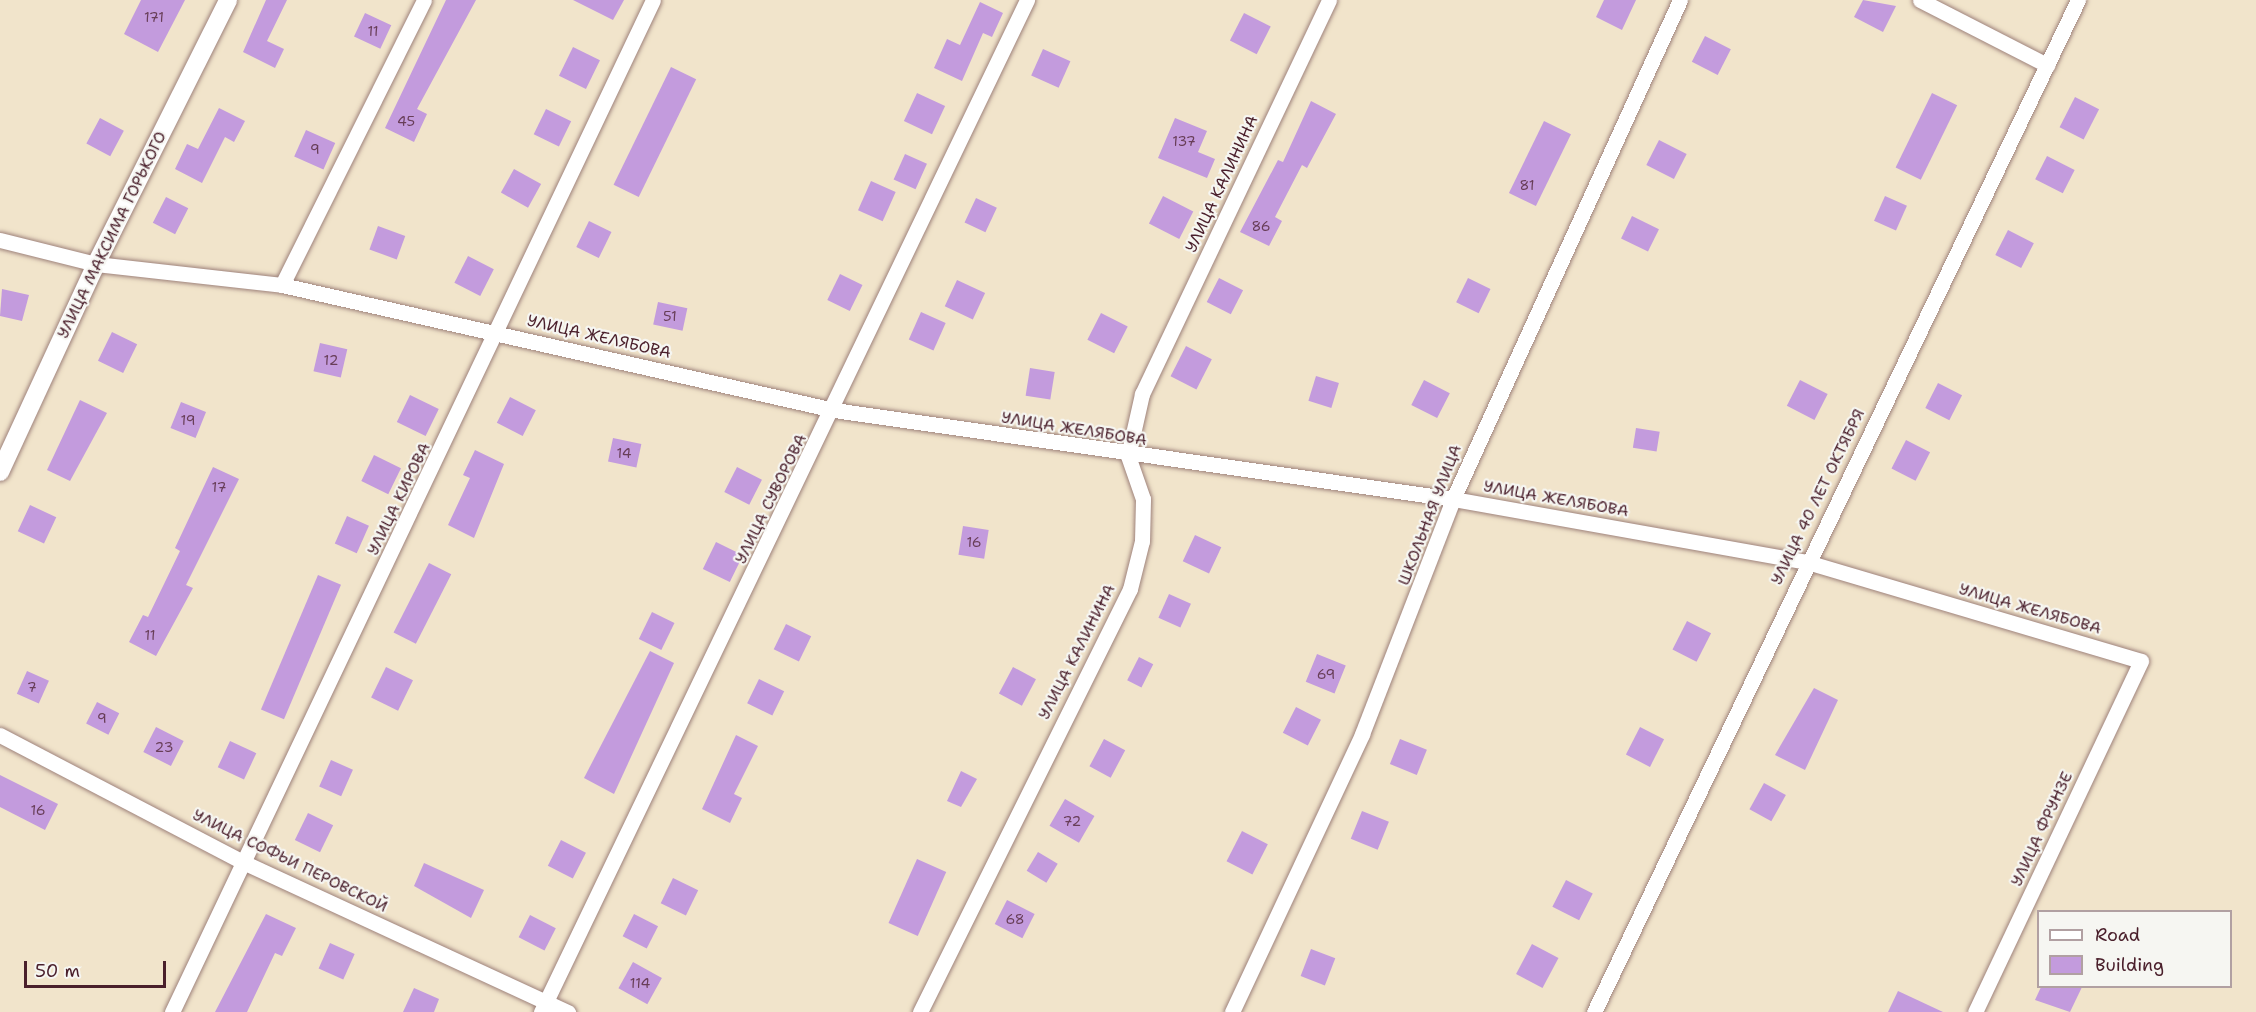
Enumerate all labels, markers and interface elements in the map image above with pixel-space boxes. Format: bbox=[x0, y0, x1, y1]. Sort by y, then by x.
house number: 171 bbox=[144, 9, 164, 25]
house number: 11 bbox=[367, 23, 379, 39]
street label: УЛИЦА КАЛИНИНА bbox=[1182, 112, 1262, 256]
house number: 45 bbox=[397, 113, 415, 129]
street label: УЛИЦА МАКСИМА ГОРЬКОГО bbox=[53, 128, 171, 342]
house number: 137 bbox=[1172, 133, 1196, 149]
house number: 9 bbox=[310, 141, 320, 157]
house number: 81 bbox=[1519, 177, 1535, 193]
house number: 86 bbox=[1251, 218, 1271, 234]
house number: 51 bbox=[663, 308, 677, 324]
street label: УЛИЦА ЖЕЛЯБОВА bbox=[525, 311, 673, 363]
house number: 12 bbox=[324, 352, 338, 368]
street label: УЛИЦА 40 ЛЕТ ОКТЯБРЯ bbox=[1767, 406, 1869, 588]
street label: УЛИЦА ЖЕЛЯБОВА bbox=[1000, 408, 1148, 450]
house number: 19 bbox=[180, 412, 196, 428]
street label: УЛИЦА СУВОРОВА bbox=[731, 431, 811, 567]
street label: УЛИЦА КИРОВА bbox=[363, 440, 435, 558]
street label: ШКОЛЬНАЯ УЛИЦА bbox=[1394, 442, 1466, 588]
house number: 14 bbox=[616, 445, 632, 461]
street label: УЛИЦА ЖЕЛЯБОВА bbox=[1482, 477, 1630, 521]
house number: 17 bbox=[212, 479, 226, 495]
house number: 16 bbox=[966, 534, 982, 550]
street label: УЛИЦА ЖЕЛЯБОВА bbox=[1957, 580, 2103, 638]
street label: УЛИЦА КАЛИНИНА bbox=[1035, 581, 1119, 723]
house number: 11 bbox=[144, 627, 156, 643]
house number: 69 bbox=[1317, 666, 1335, 682]
house number: 7 bbox=[27, 679, 37, 695]
house number: 9 bbox=[97, 710, 107, 726]
house number: 23 bbox=[155, 739, 173, 755]
street label: УЛИЦА ФРУНЗЕ bbox=[2007, 769, 2077, 889]
house number: 16 bbox=[30, 802, 46, 818]
street label: УЛИЦА СОФЬИ ПЕРОВСКОЙ bbox=[189, 805, 391, 917]
house number: 72 bbox=[1063, 813, 1081, 829]
legend bbox=[2037, 910, 2232, 988]
house number: 68 bbox=[1005, 911, 1025, 927]
text: Road bbox=[2095, 923, 2140, 947]
scale bar bbox=[27, 949, 170, 987]
text: Building bbox=[2095, 953, 2164, 977]
text: 50 m bbox=[35, 959, 80, 983]
house number: 114 bbox=[630, 975, 650, 991]

